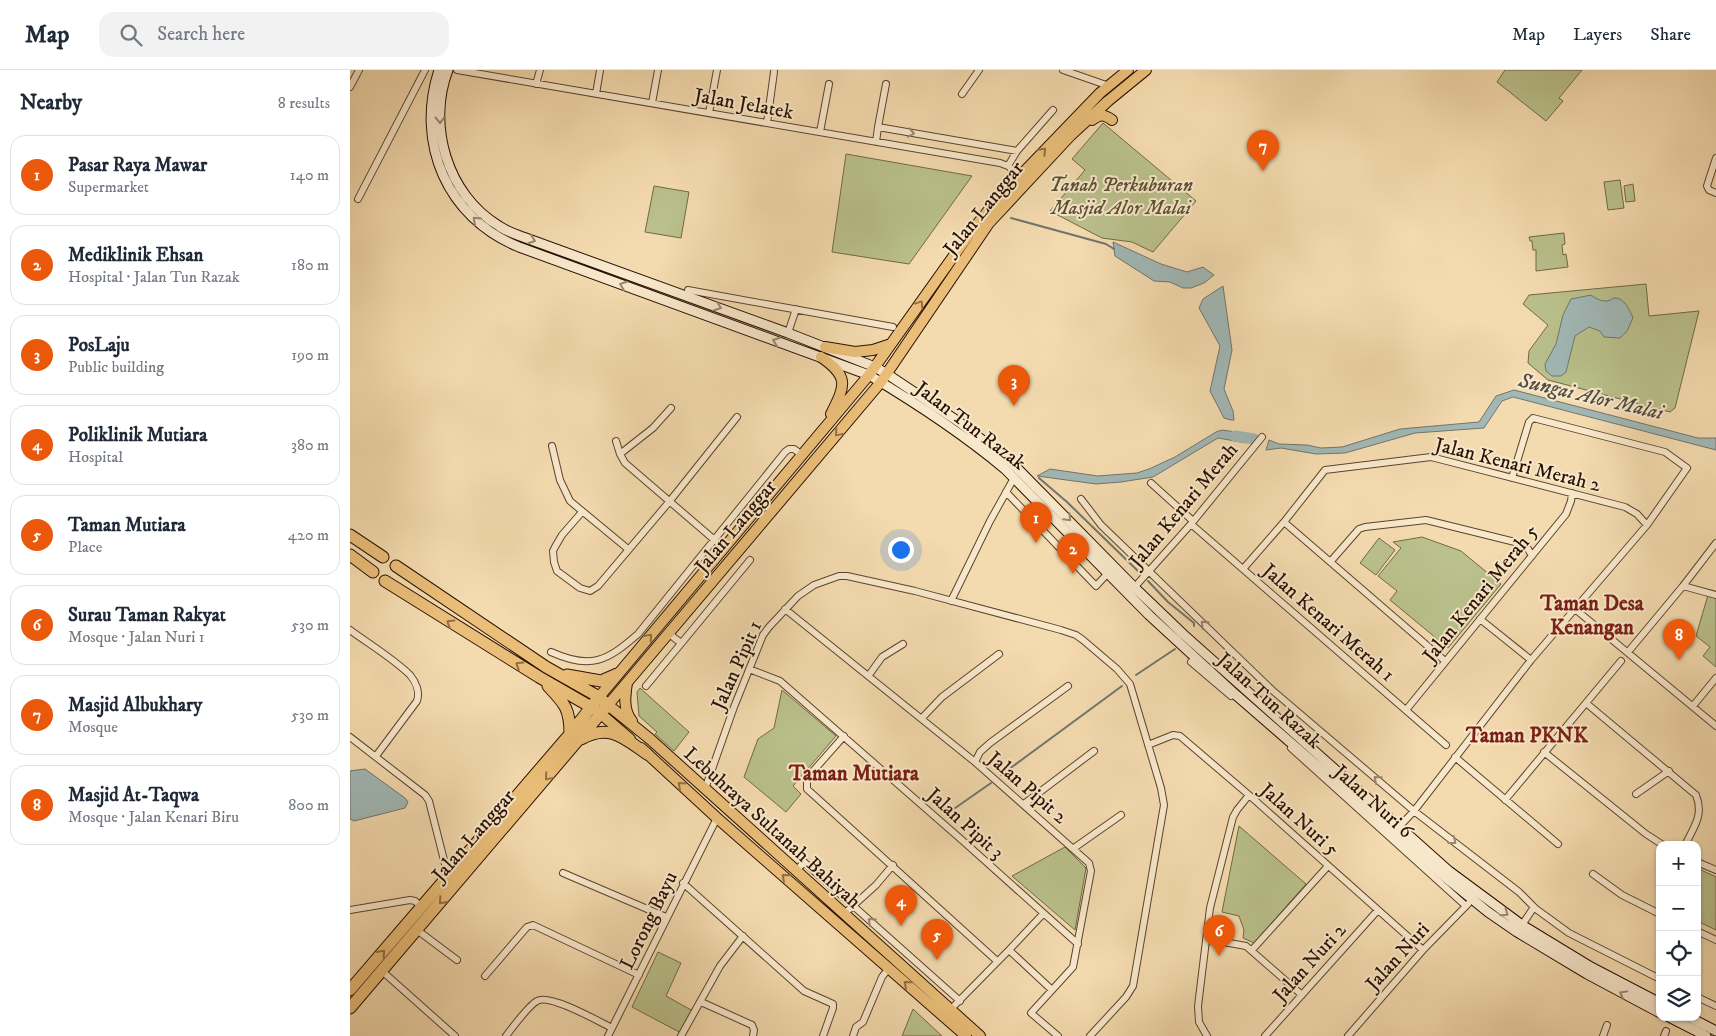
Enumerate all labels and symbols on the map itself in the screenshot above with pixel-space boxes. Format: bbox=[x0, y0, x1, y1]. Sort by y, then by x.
street label: Jalan Jelatek bbox=[690, 83, 795, 126]
one-way arrow bbox=[435, 116, 445, 124]
one-way arrow bbox=[907, 127, 916, 137]
pin: 7 bbox=[1247, 130, 1279, 171]
one-way arrow bbox=[1037, 147, 1046, 156]
street label: Jalan Langgar bbox=[937, 156, 1030, 263]
park label: Tanah Perkuburan Masjid Alor Malai bbox=[1049, 173, 1193, 221]
one-way arrow bbox=[472, 216, 481, 225]
one-way arrow bbox=[527, 234, 536, 244]
one-way arrow bbox=[619, 281, 628, 291]
one-way arrow bbox=[914, 300, 923, 310]
one-way arrow bbox=[713, 301, 722, 311]
one-way arrow bbox=[772, 337, 780, 347]
pin: 3 bbox=[998, 365, 1030, 406]
water label: Sungai Alor Malai bbox=[1515, 367, 1667, 427]
street label: Jalan Tun Razak bbox=[908, 375, 1030, 476]
one-way arrow bbox=[835, 427, 844, 436]
street label: Jalan Kenari Merah 2 bbox=[1430, 432, 1603, 498]
street label: Jalan Kenari Merah bbox=[1123, 438, 1244, 575]
street label: Jalan Langgar bbox=[689, 475, 783, 580]
pin: 1 bbox=[1020, 502, 1052, 543]
one-way arrow bbox=[1062, 513, 1071, 522]
street label: Jalan Kenari Merah 5 bbox=[1417, 520, 1544, 669]
pin: 2 bbox=[1057, 533, 1089, 574]
your location bbox=[888, 537, 914, 563]
street label: Jalan Kenari Merah 1 bbox=[1255, 557, 1399, 688]
district label: Taman Desa Kenangan bbox=[1539, 591, 1645, 641]
street label: Jalan Pipit 1 bbox=[706, 617, 768, 716]
one-way arrow bbox=[447, 619, 456, 629]
pin: 8 bbox=[1663, 619, 1695, 660]
one-way arrow bbox=[1201, 621, 1210, 630]
one-way arrow bbox=[643, 634, 652, 643]
street label: Jalan Tun Razak bbox=[1210, 646, 1327, 755]
one-way arrow bbox=[516, 662, 525, 672]
district label: Taman PKNK bbox=[1465, 723, 1589, 749]
street label: Lebuhraya Sultanah Bahiyah bbox=[678, 742, 866, 915]
street label: Jalan Pipit 2 bbox=[980, 745, 1072, 830]
street label: Jalan Nuri 6 bbox=[1327, 759, 1418, 845]
district label: Taman Mutiara bbox=[788, 761, 920, 787]
one-way arrow bbox=[544, 772, 553, 781]
one-way arrow bbox=[1374, 776, 1383, 785]
street label: Jalan Nuri 5 bbox=[1253, 777, 1344, 862]
one-way arrow bbox=[677, 782, 686, 791]
street label: Jalan Pipit 3 bbox=[920, 782, 1009, 865]
street label: Jalan Langgar bbox=[426, 784, 521, 889]
one-way arrow bbox=[1447, 835, 1456, 844]
street label: Lorong Bayu bbox=[615, 868, 684, 974]
one-way arrow bbox=[782, 874, 791, 883]
pin: 4 bbox=[885, 885, 917, 926]
one-way arrow bbox=[439, 895, 448, 904]
one-way arrow bbox=[1499, 907, 1509, 916]
pin: 6 bbox=[1203, 915, 1235, 956]
one-way arrow bbox=[868, 918, 877, 927]
street label: Jalan Nuri 2 bbox=[1267, 918, 1352, 1009]
street label: Jalan Nuri bbox=[1360, 918, 1435, 998]
pin: 5 bbox=[921, 919, 953, 960]
one-way arrow bbox=[376, 950, 385, 959]
one-way arrow bbox=[904, 981, 913, 990]
one-way arrow bbox=[1619, 990, 1628, 1000]

